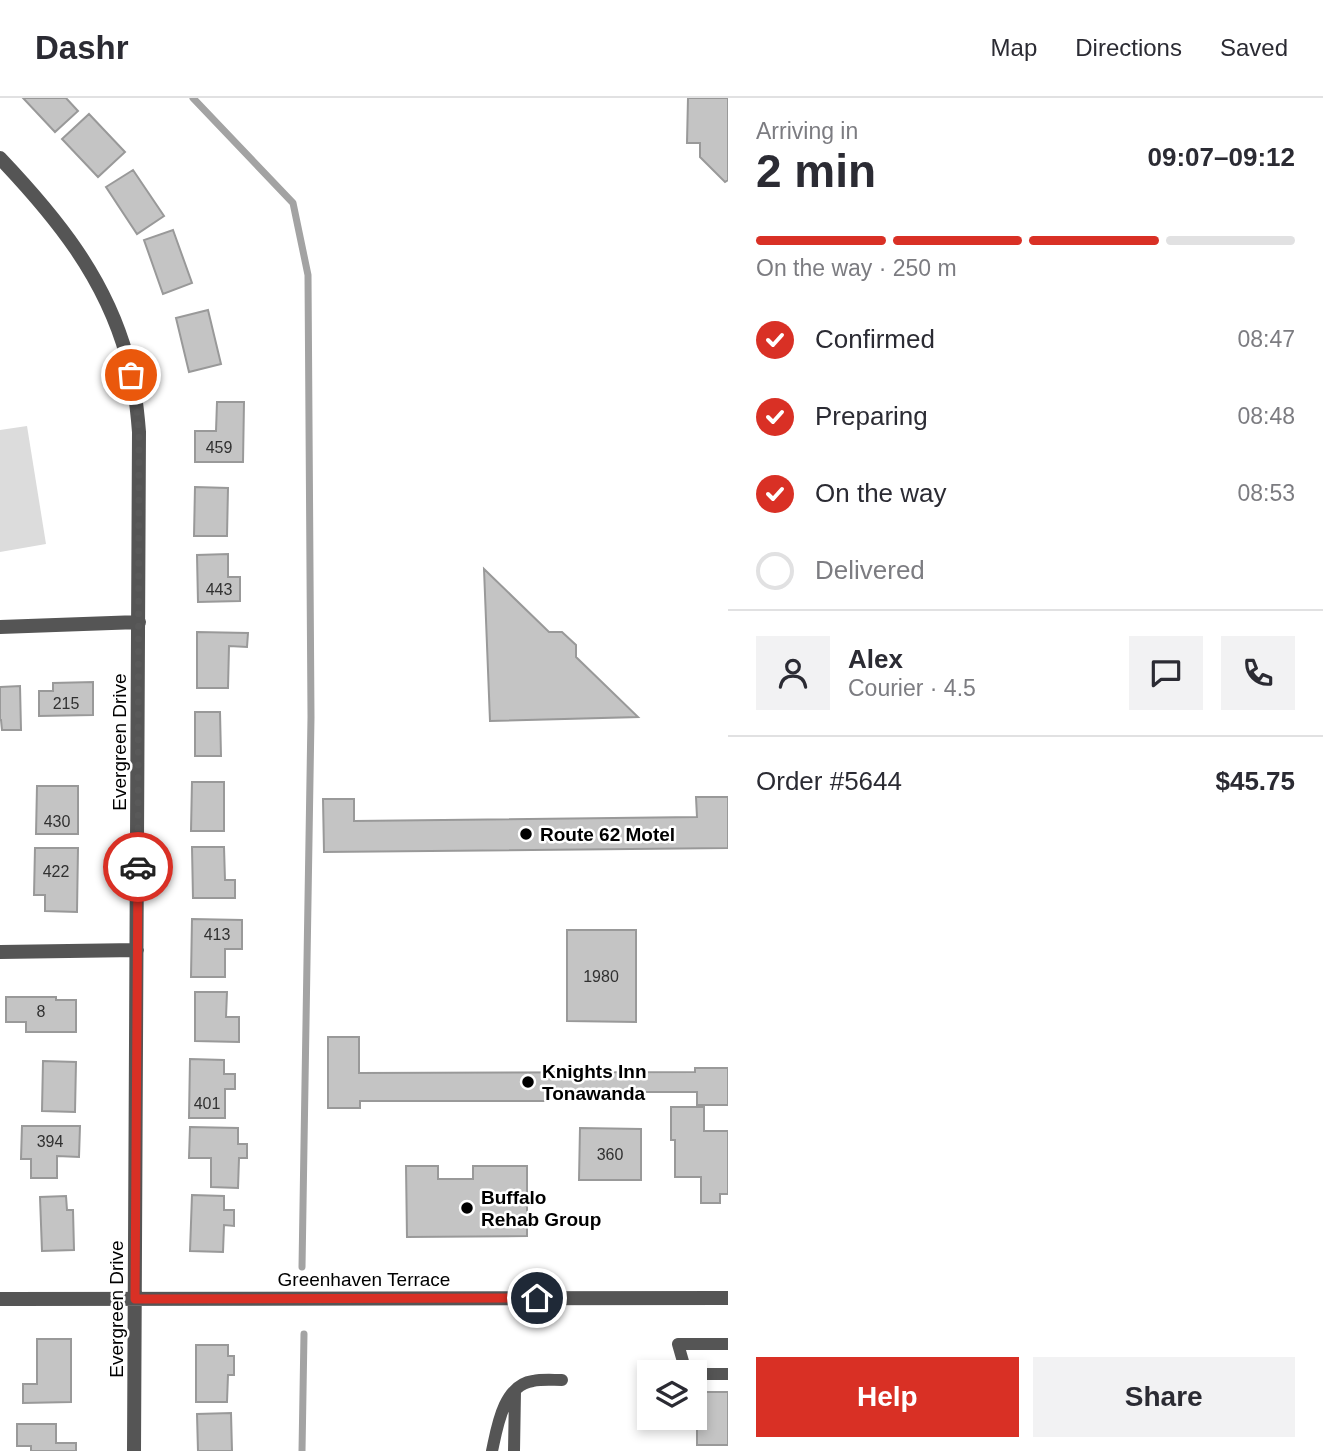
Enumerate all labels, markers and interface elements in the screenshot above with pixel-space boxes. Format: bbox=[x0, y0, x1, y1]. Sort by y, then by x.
text: Dashr bbox=[35, 29, 129, 66]
text: Map bbox=[991, 34, 1037, 61]
text: Directions bbox=[1075, 34, 1182, 61]
text: Saved bbox=[1220, 34, 1288, 61]
text: Arriving in bbox=[756, 118, 858, 144]
text: 09:07–09:12 bbox=[1148, 142, 1295, 172]
text: 2 min bbox=[756, 145, 876, 197]
text: On the way · 250 m bbox=[756, 255, 957, 281]
icon: check bbox=[756, 321, 794, 359]
text: Confirmed bbox=[815, 324, 935, 354]
text: 08:47 bbox=[1237, 326, 1295, 352]
pin bbox=[101, 345, 161, 405]
icon: bag bbox=[112, 356, 150, 394]
icon: check bbox=[756, 398, 794, 436]
text: Preparing bbox=[815, 401, 928, 431]
text: 08:48 bbox=[1237, 403, 1295, 429]
house number: 459 bbox=[206, 439, 232, 456]
icon: check bbox=[756, 475, 794, 513]
text: On the way bbox=[815, 478, 947, 508]
text: 08:53 bbox=[1237, 480, 1295, 506]
text: Delivered bbox=[815, 555, 925, 585]
house number: 443 bbox=[206, 581, 232, 598]
button: person bbox=[756, 636, 830, 710]
button: chat bbox=[1129, 636, 1203, 710]
button: phone bbox=[1221, 636, 1295, 710]
text: Alex bbox=[848, 644, 903, 674]
street label: Evergreen Drive bbox=[109, 673, 130, 811]
text: Courier · 4.5 bbox=[848, 675, 976, 701]
house number: 215 bbox=[53, 695, 79, 712]
text: Order #5644 bbox=[756, 766, 902, 796]
text: $45.75 bbox=[1215, 766, 1295, 796]
house number: 430 bbox=[44, 813, 70, 830]
place label: Route 62 Motel bbox=[540, 824, 675, 845]
marker: Route 62 Motel bbox=[518, 826, 534, 842]
courier bbox=[103, 832, 173, 902]
icon: car bbox=[119, 848, 157, 886]
house number: 422 bbox=[43, 863, 69, 880]
house number: 413 bbox=[204, 926, 230, 943]
house number: 1980 bbox=[583, 968, 619, 985]
house number: 8 bbox=[37, 1003, 46, 1020]
place label: Knights Inn Tonawanda bbox=[542, 1061, 646, 1104]
marker: Knights Inn Tonawanda bbox=[520, 1074, 536, 1090]
house number: 401 bbox=[194, 1095, 220, 1112]
house number: 394 bbox=[37, 1133, 63, 1150]
house number: 360 bbox=[597, 1146, 623, 1163]
place label: Buffalo Rehab Group bbox=[481, 1187, 601, 1230]
marker: Buffalo Rehab Group bbox=[459, 1200, 475, 1216]
street label: Evergreen Drive bbox=[106, 1240, 127, 1378]
pin bbox=[507, 1268, 567, 1328]
street label: Greenhaven Terrace bbox=[278, 1269, 450, 1290]
icon: home bbox=[518, 1279, 556, 1317]
button: Help bbox=[756, 1357, 1019, 1437]
button: Share bbox=[1033, 1357, 1295, 1437]
map controls bbox=[637, 1360, 707, 1430]
button: layers bbox=[637, 1360, 707, 1430]

